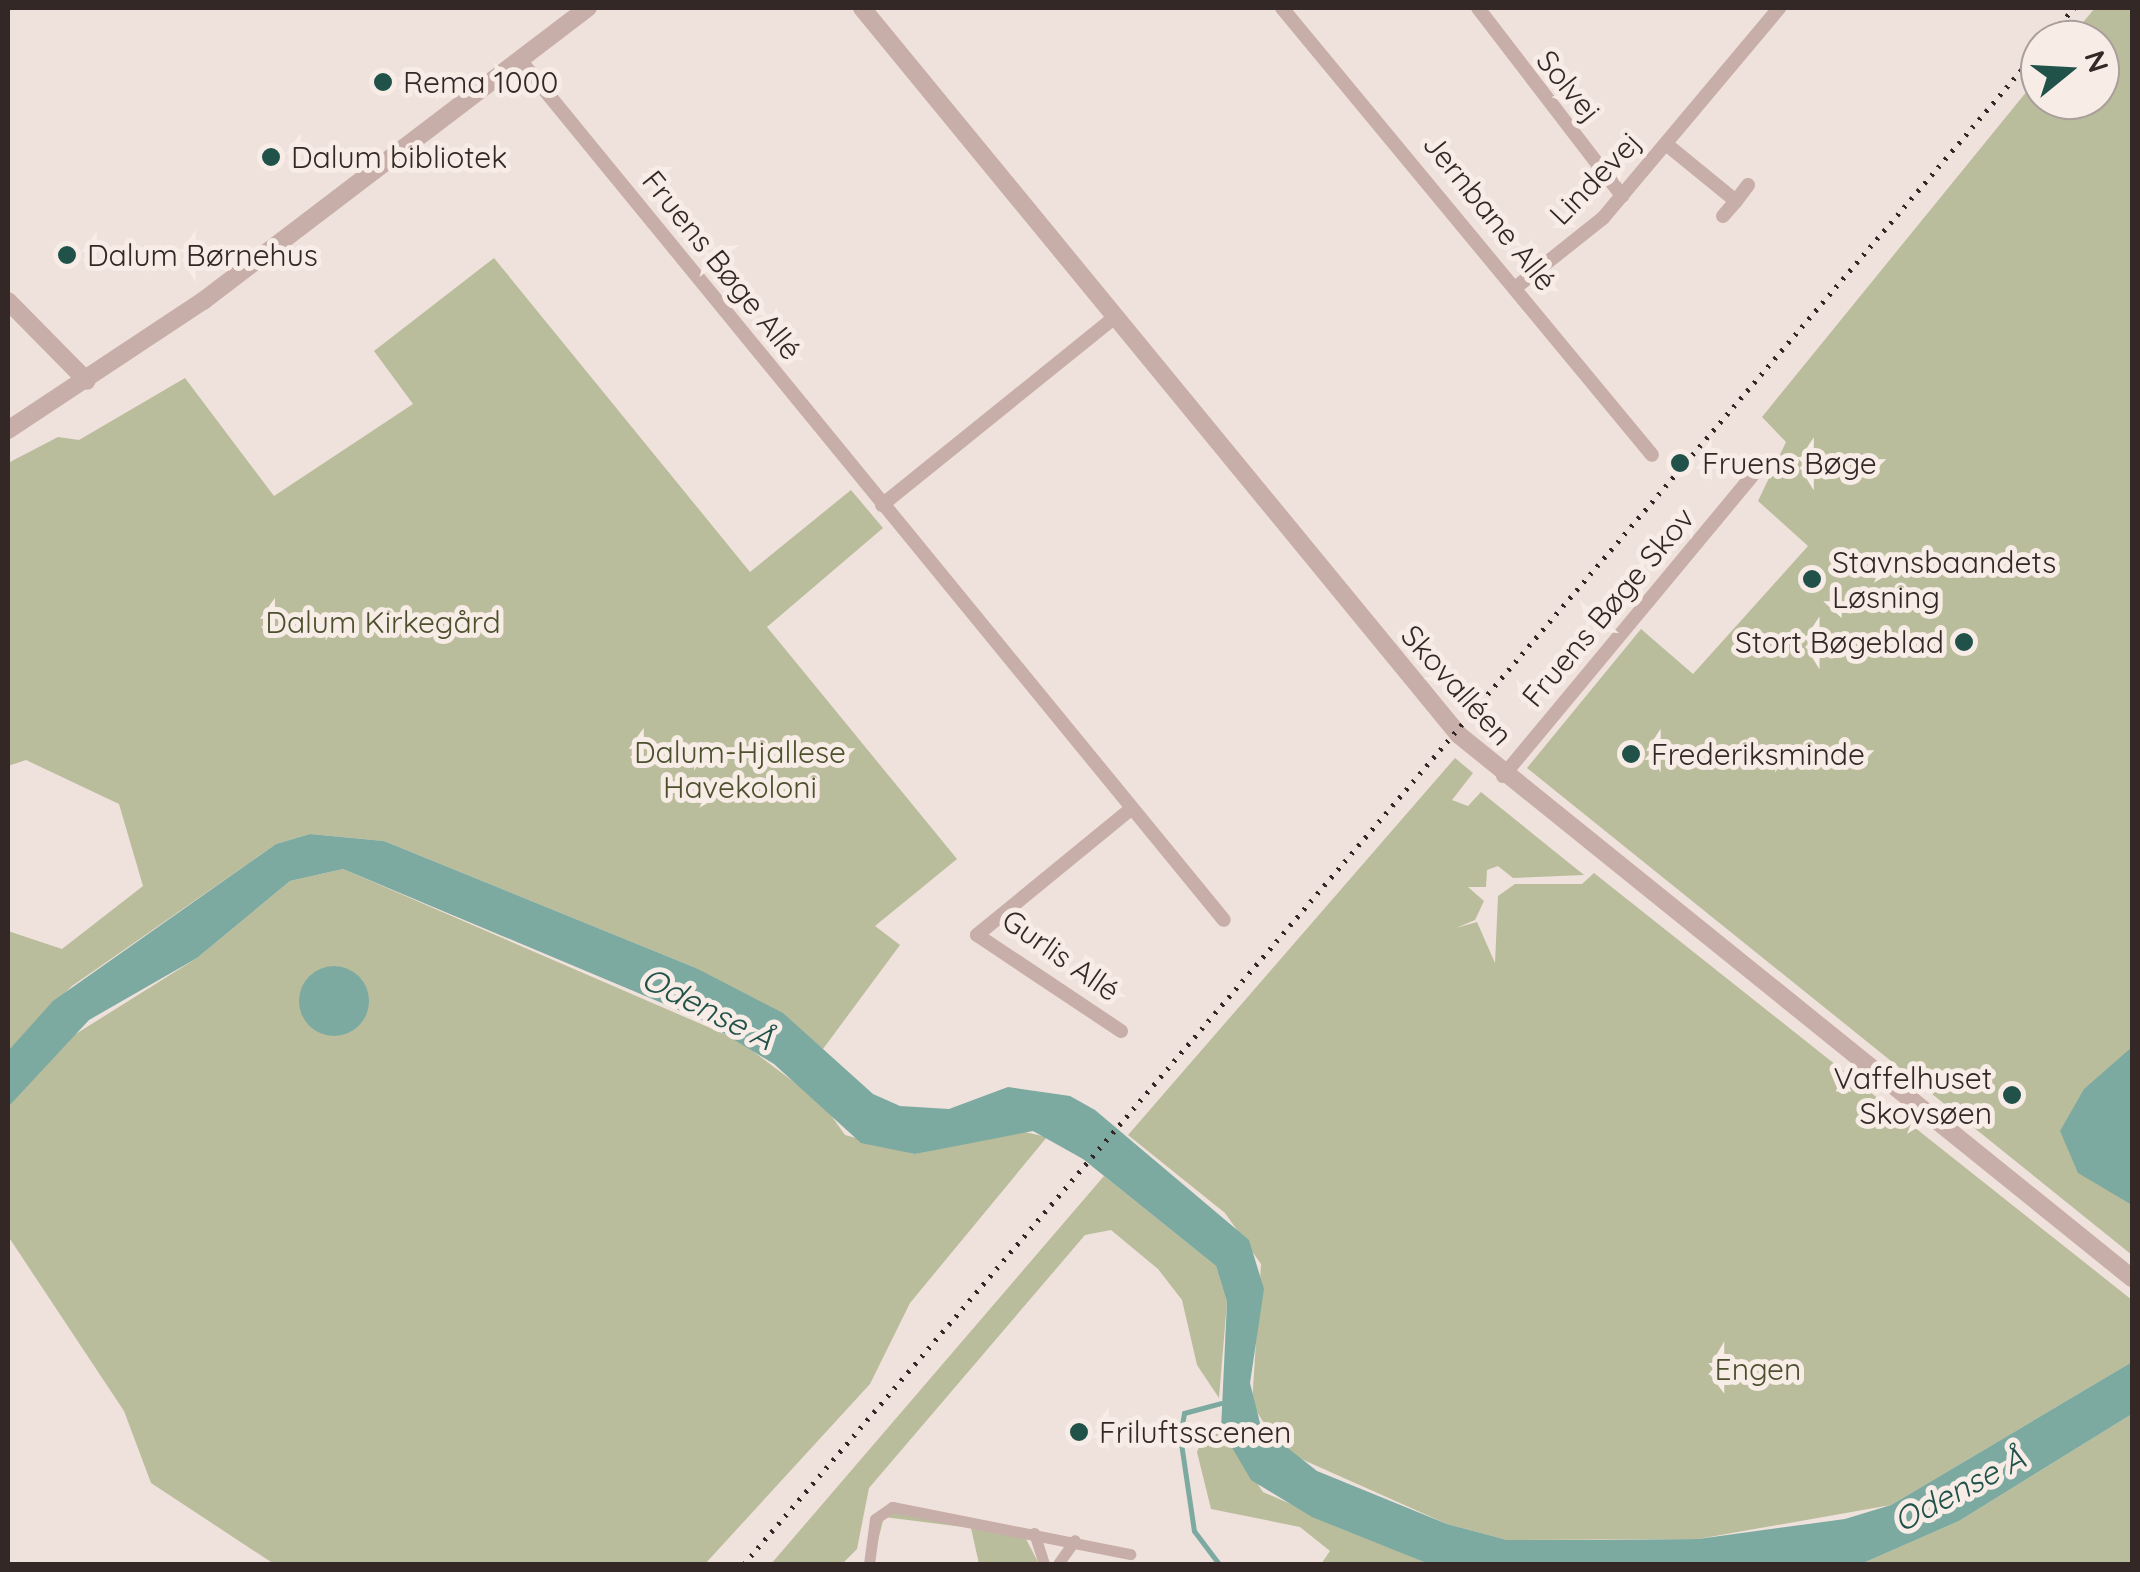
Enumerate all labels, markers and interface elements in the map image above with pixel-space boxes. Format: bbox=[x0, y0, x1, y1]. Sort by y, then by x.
north arrow bbox=[2020, 20, 2120, 120]
street label: Solvej bbox=[1529, 43, 1609, 129]
text: N bbox=[2077, 46, 2117, 76]
place label: Rema 1000 bbox=[403, 64, 558, 100]
marker: Rema 1000 bbox=[372, 71, 394, 93]
street label: Lindevej bbox=[1542, 124, 1648, 232]
street label: Jernbane Allé bbox=[1416, 126, 1564, 298]
place label: Dalum bibliotek bbox=[291, 139, 507, 175]
marker: Dalum bibliotek bbox=[260, 146, 282, 168]
street label: Fruens Bøge Allé bbox=[635, 163, 809, 367]
place label: Dalum Børnehus bbox=[87, 237, 318, 273]
marker: Dalum Børnehus bbox=[56, 244, 78, 266]
place label: Fruens Bøge bbox=[1702, 445, 1877, 481]
marker: Fruens Bøge bbox=[1667, 450, 1693, 476]
street label: Fruens Bøge Skov bbox=[1514, 500, 1702, 714]
place label: Stavnsbaandets Løsning bbox=[1832, 544, 2056, 614]
marker: Stavnsbaandets Løsning bbox=[1801, 568, 1823, 590]
park label: Dalum Kirkegård bbox=[265, 604, 501, 640]
street label: Skovalléen bbox=[1394, 618, 1520, 752]
place label: Stort Bøgeblad bbox=[1735, 624, 1944, 660]
marker: Stort Bøgeblad bbox=[1953, 631, 1975, 653]
park label: Dalum-Hjallese Havekoloni bbox=[634, 734, 846, 804]
place label: Frederiksminde bbox=[1651, 736, 1865, 772]
marker: Frederiksminde bbox=[1620, 743, 1642, 765]
street label: Gurlis Allé bbox=[995, 902, 1127, 1008]
water label: Odense Å bbox=[635, 958, 781, 1058]
place label: Vaffelhuset Skovsøen bbox=[1834, 1060, 1992, 1130]
marker: Vaffelhuset Skovsøen bbox=[2001, 1084, 2023, 1106]
park label: Engen bbox=[1715, 1351, 1801, 1387]
place label: Friluftsscenen bbox=[1099, 1414, 1291, 1450]
marker: Friluftsscenen bbox=[1068, 1421, 1090, 1443]
water label: Odense Å bbox=[1887, 1438, 2031, 1540]

